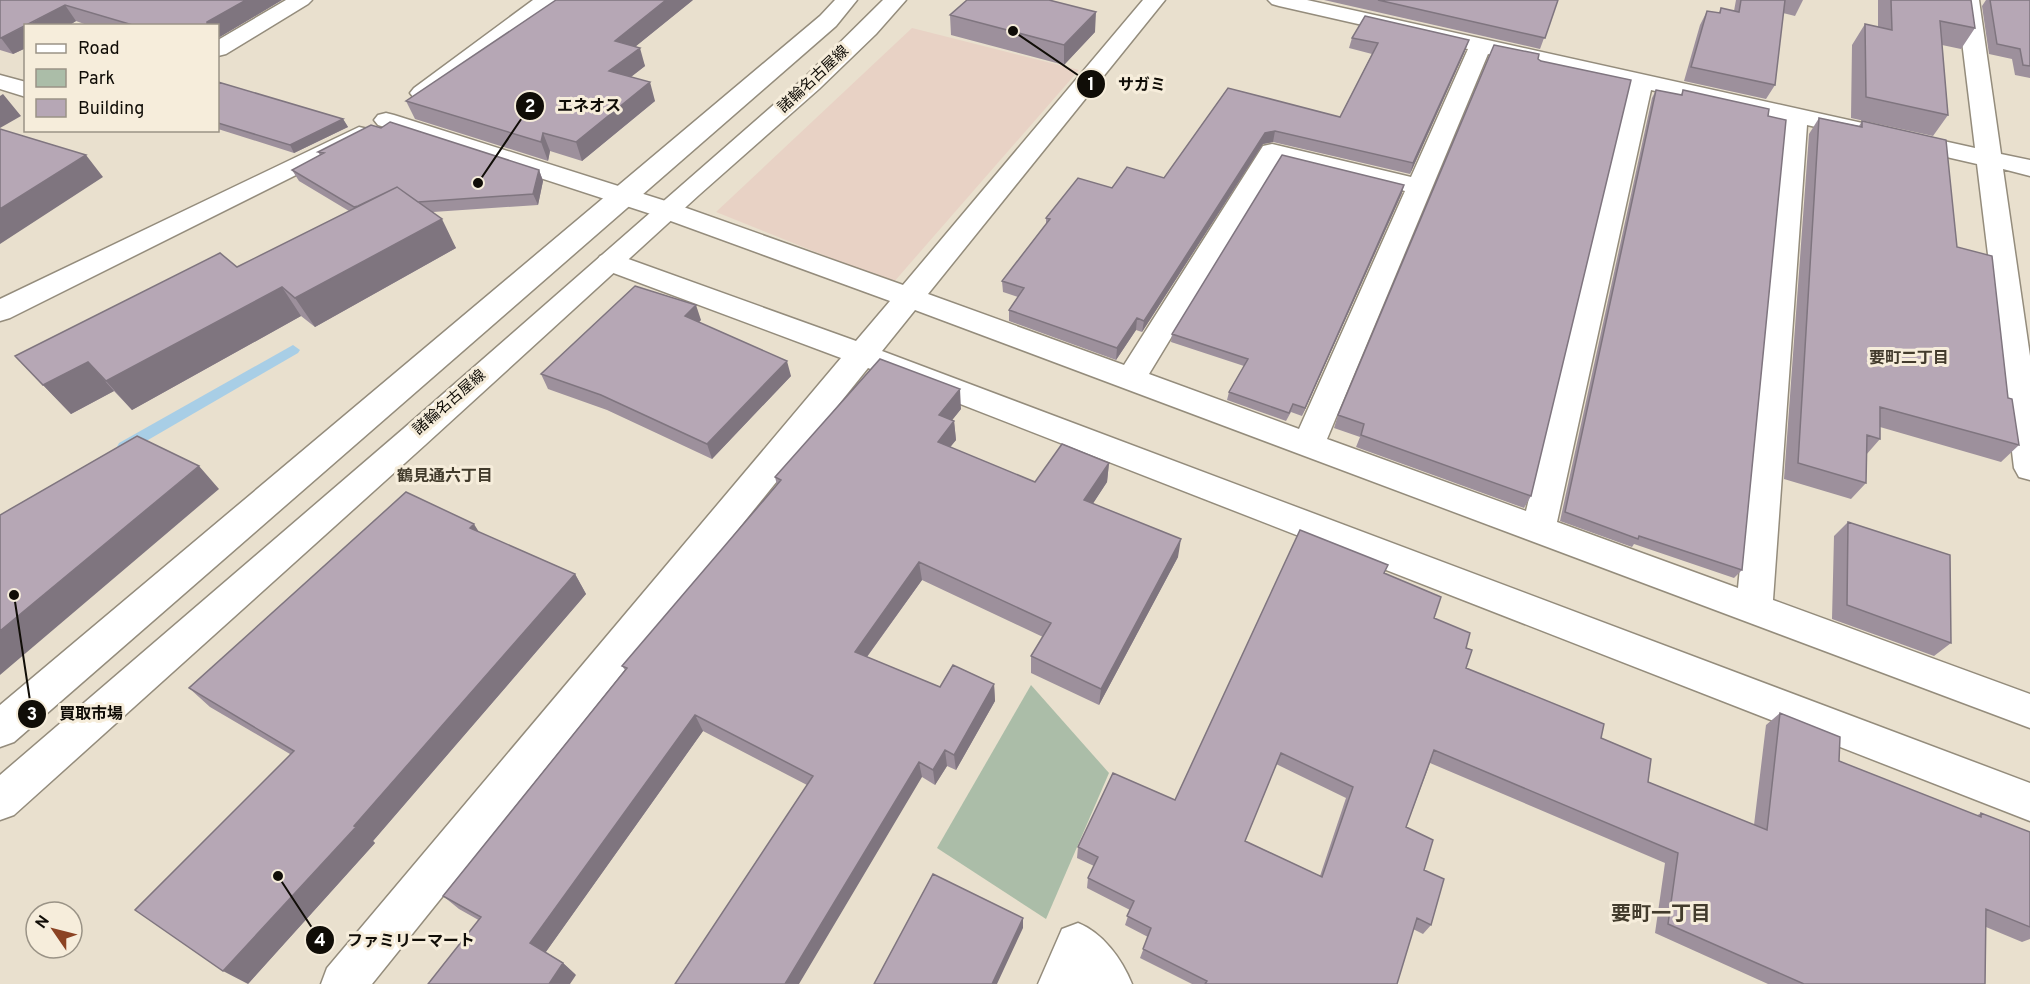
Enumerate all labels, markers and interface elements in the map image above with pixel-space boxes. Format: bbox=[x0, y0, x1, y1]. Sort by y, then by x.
legend bbox=[24, 24, 219, 132]
text: Road bbox=[78, 38, 120, 61]
street label: 諸輪名古屋線 bbox=[774, 42, 853, 118]
callout: サガミ bbox=[1076, 67, 1178, 101]
text: Park bbox=[78, 68, 115, 91]
text: 1 bbox=[1087, 74, 1095, 97]
text: サガミ bbox=[1118, 76, 1166, 96]
callout: エネオス bbox=[515, 89, 633, 123]
text: 2 bbox=[524, 96, 536, 119]
text: エネオス bbox=[557, 97, 621, 117]
text: Building bbox=[78, 98, 144, 121]
district label: 要町二丁目 bbox=[1869, 349, 1949, 369]
street label: 諸輪名古屋線 bbox=[409, 366, 490, 440]
district label: 鶴見通六丁目 bbox=[397, 467, 493, 487]
callout: 買取市場 bbox=[17, 697, 135, 731]
text: 3 bbox=[27, 704, 37, 727]
text: 買取市場 bbox=[59, 705, 123, 725]
north arrow bbox=[24, 900, 84, 960]
district label: 要町一丁目 bbox=[1611, 902, 1711, 928]
text: N bbox=[32, 912, 55, 933]
callout: ファミリーマート bbox=[305, 923, 487, 957]
text: 4 bbox=[314, 930, 326, 953]
text: ファミリーマート bbox=[347, 932, 475, 952]

